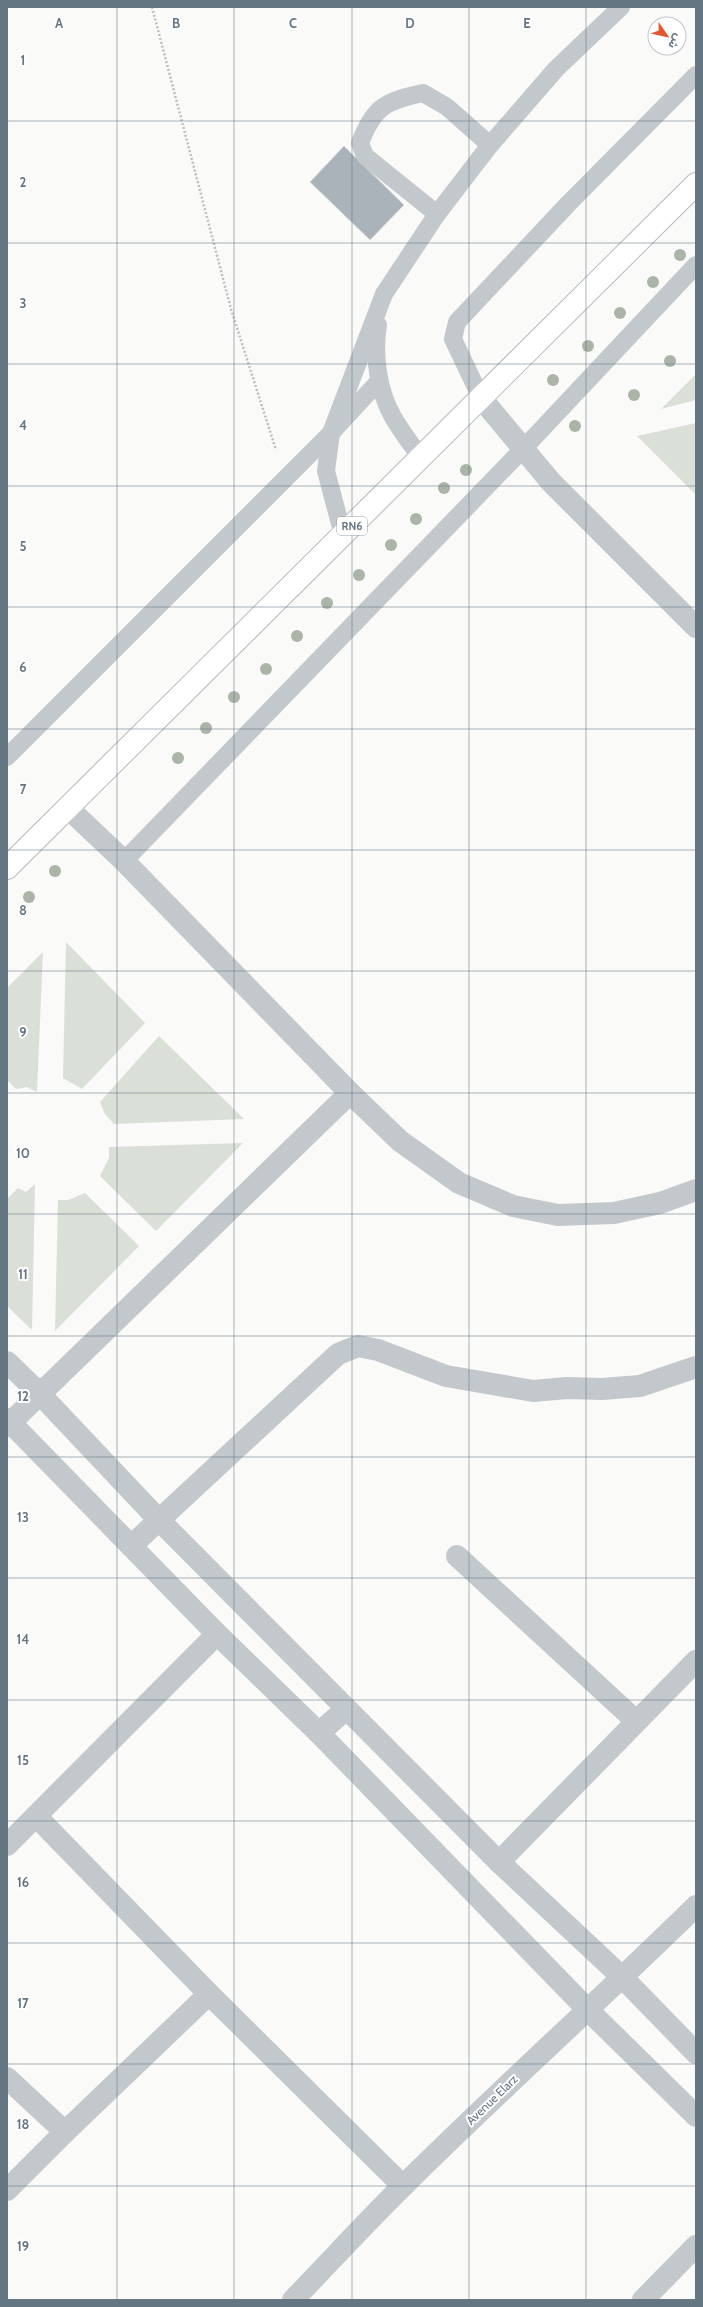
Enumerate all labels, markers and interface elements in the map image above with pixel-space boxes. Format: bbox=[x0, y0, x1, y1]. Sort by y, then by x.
text: A bbox=[55, 15, 64, 31]
text: B bbox=[172, 15, 180, 31]
text: C bbox=[289, 15, 297, 31]
text: D bbox=[405, 15, 415, 31]
text: E bbox=[523, 15, 531, 31]
north arrow bbox=[647, 16, 687, 56]
text: ش bbox=[665, 31, 685, 52]
text: 1 bbox=[21, 52, 25, 68]
text: 2 bbox=[20, 174, 27, 190]
text: 3 bbox=[19, 295, 27, 311]
text: 4 bbox=[19, 417, 27, 433]
road number: RN6 bbox=[337, 517, 367, 535]
text: 5 bbox=[20, 538, 27, 554]
text: 6 bbox=[19, 659, 27, 675]
text: 7 bbox=[20, 781, 27, 797]
text: 8 bbox=[19, 902, 27, 918]
text: 9 bbox=[19, 1024, 27, 1040]
text: 10 bbox=[16, 1145, 30, 1161]
text: 11 bbox=[18, 1266, 28, 1282]
text: 12 bbox=[17, 1388, 29, 1404]
text: 13 bbox=[17, 1509, 29, 1525]
text: 14 bbox=[17, 1631, 29, 1647]
text: 15 bbox=[17, 1752, 29, 1768]
text: 16 bbox=[17, 1874, 29, 1890]
text: 17 bbox=[17, 1995, 29, 2011]
street label: Avenue Elarz bbox=[463, 2071, 521, 2128]
text: 18 bbox=[17, 2116, 29, 2132]
text: 19 bbox=[17, 2238, 29, 2254]

